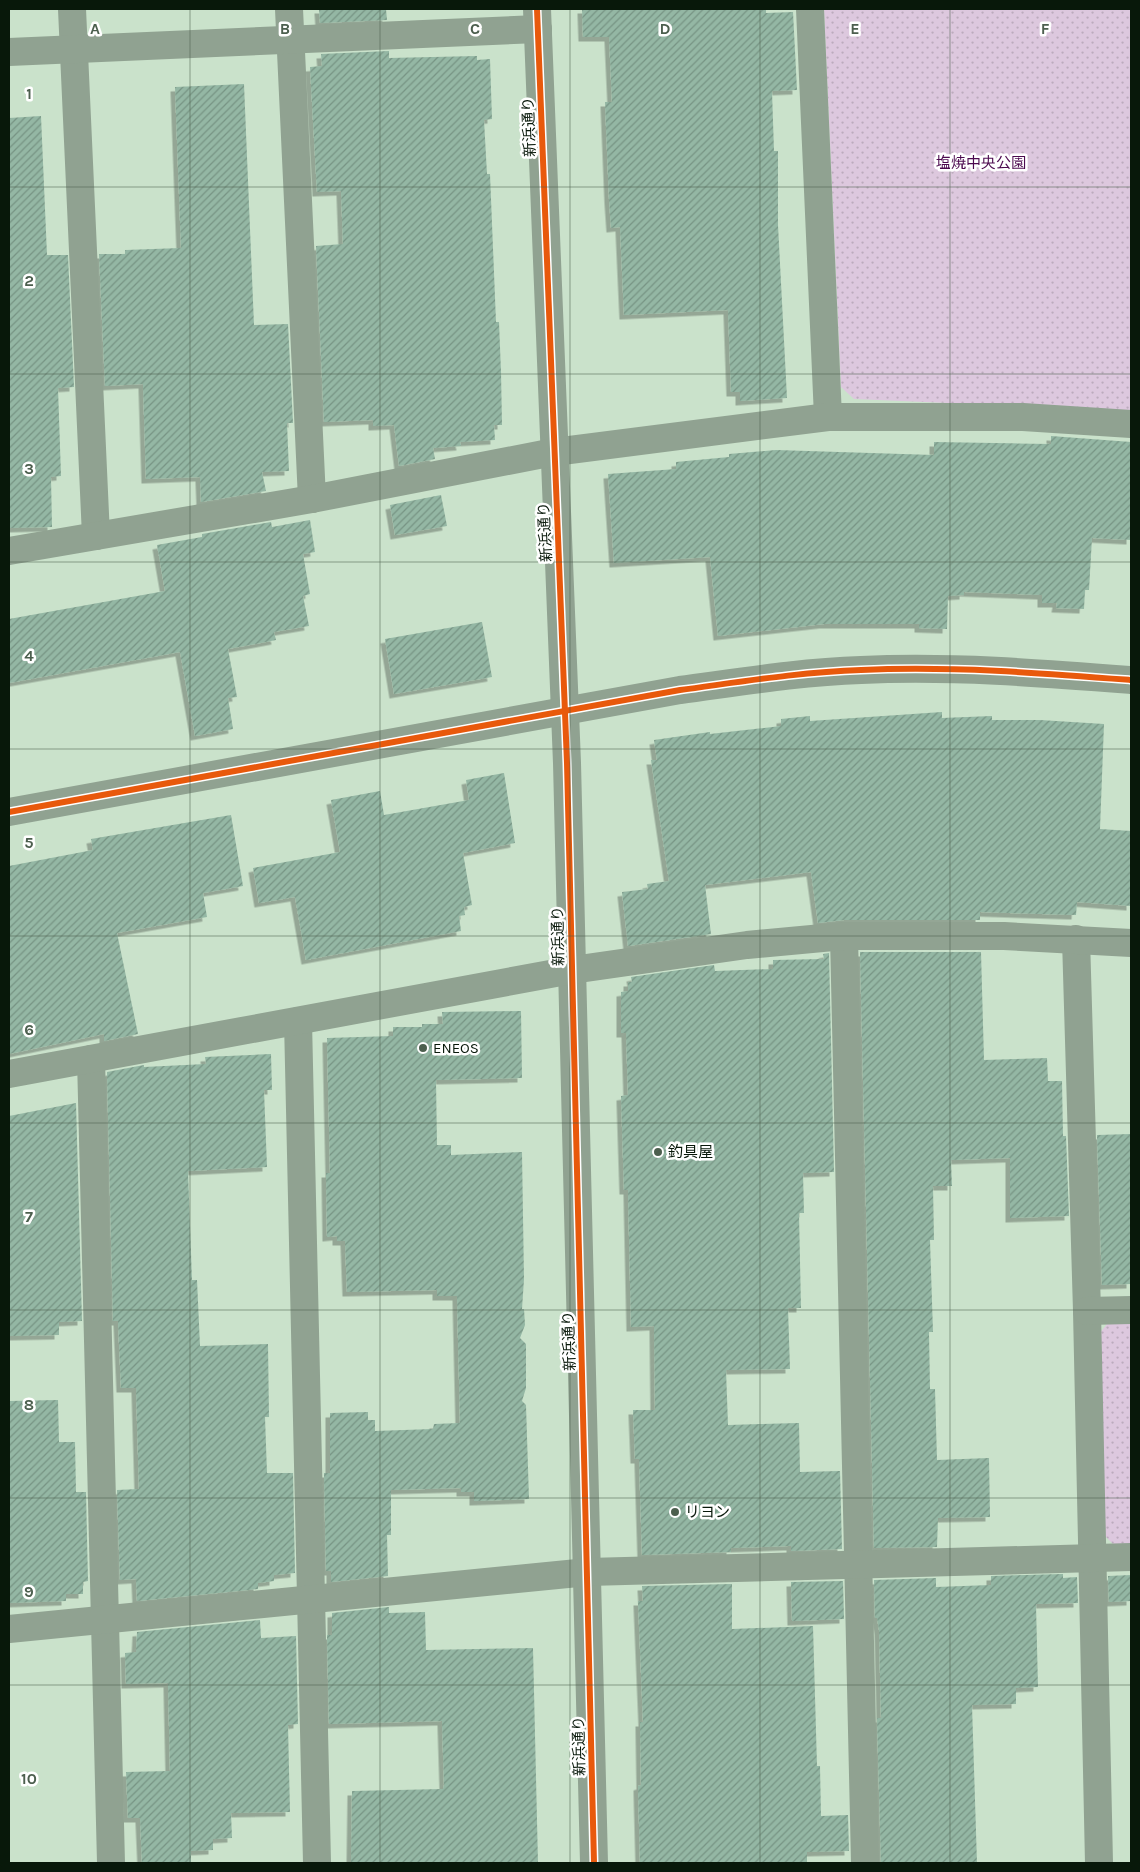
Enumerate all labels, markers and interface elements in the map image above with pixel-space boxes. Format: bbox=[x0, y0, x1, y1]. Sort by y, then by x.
text: A bbox=[90, 19, 100, 38]
text: B bbox=[280, 19, 290, 38]
text: C bbox=[470, 19, 480, 38]
text: D bbox=[660, 19, 671, 38]
text: E bbox=[850, 19, 860, 38]
text: F bbox=[1041, 19, 1050, 38]
text: 1 bbox=[26, 84, 32, 103]
street label: 新浜通り bbox=[519, 97, 539, 157]
park label: 塩焼中央公園 bbox=[936, 154, 1026, 172]
text: 2 bbox=[24, 271, 34, 290]
text: 3 bbox=[24, 459, 34, 478]
street label: 新浜通り bbox=[534, 502, 556, 562]
text: 4 bbox=[24, 646, 34, 665]
text: 5 bbox=[24, 833, 34, 852]
street label: 新浜通り bbox=[548, 906, 568, 966]
text: 6 bbox=[24, 1020, 34, 1039]
place label: ENEOS bbox=[433, 1039, 479, 1057]
marker: ENEOS bbox=[417, 1042, 429, 1054]
place label: 釣具屋 bbox=[668, 1143, 713, 1161]
marker: 釣具屋 bbox=[652, 1146, 664, 1158]
text: 7 bbox=[25, 1207, 33, 1226]
street label: 新浜通り bbox=[559, 1311, 579, 1371]
text: 8 bbox=[24, 1395, 34, 1414]
place label: リヨン bbox=[685, 1503, 730, 1521]
marker: リヨン bbox=[669, 1506, 681, 1518]
text: 9 bbox=[24, 1582, 34, 1601]
street label: 新浜通り bbox=[569, 1716, 589, 1776]
text: 10 bbox=[21, 1769, 37, 1788]

